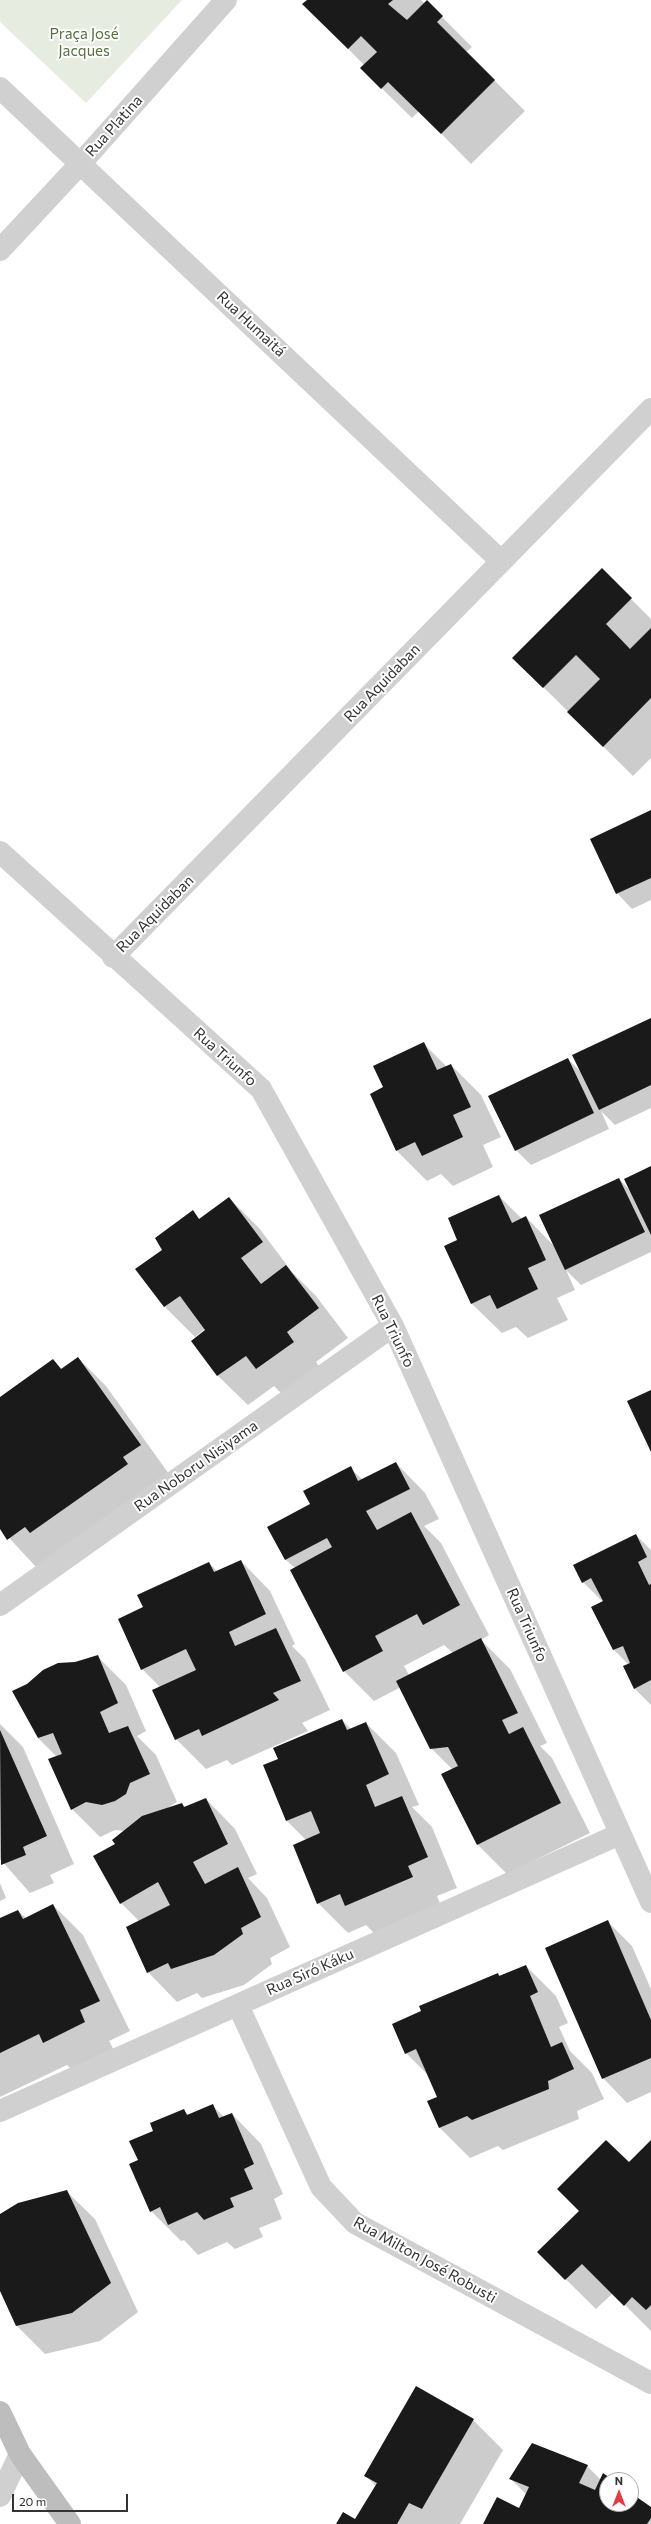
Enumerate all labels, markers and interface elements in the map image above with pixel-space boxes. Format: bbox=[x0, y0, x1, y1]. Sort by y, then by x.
park label: Praça José Jacques bbox=[49, 25, 119, 60]
street label: Rua Platina bbox=[82, 92, 146, 160]
street label: Rua Humaitá bbox=[213, 288, 289, 360]
street label: Rua Aquidaban bbox=[340, 640, 424, 726]
street label: Rua Aquidaban bbox=[113, 872, 197, 956]
street label: Rua Triunfo bbox=[190, 1024, 260, 1090]
street label: Rua Triunfo bbox=[368, 1292, 418, 1370]
street label: Rua Noboru Nisiyama bbox=[131, 1417, 261, 1515]
street label: Rua Triunfo bbox=[503, 1585, 551, 1665]
street label: Rua Siró Káku bbox=[264, 1945, 356, 1999]
street label: Rua Milton José Robusti bbox=[350, 2213, 500, 2307]
north arrow bbox=[599, 2472, 639, 2512]
text: N bbox=[615, 2474, 623, 2487]
scale bar bbox=[14, 2486, 130, 2512]
text: 20 m bbox=[19, 2494, 46, 2508]

